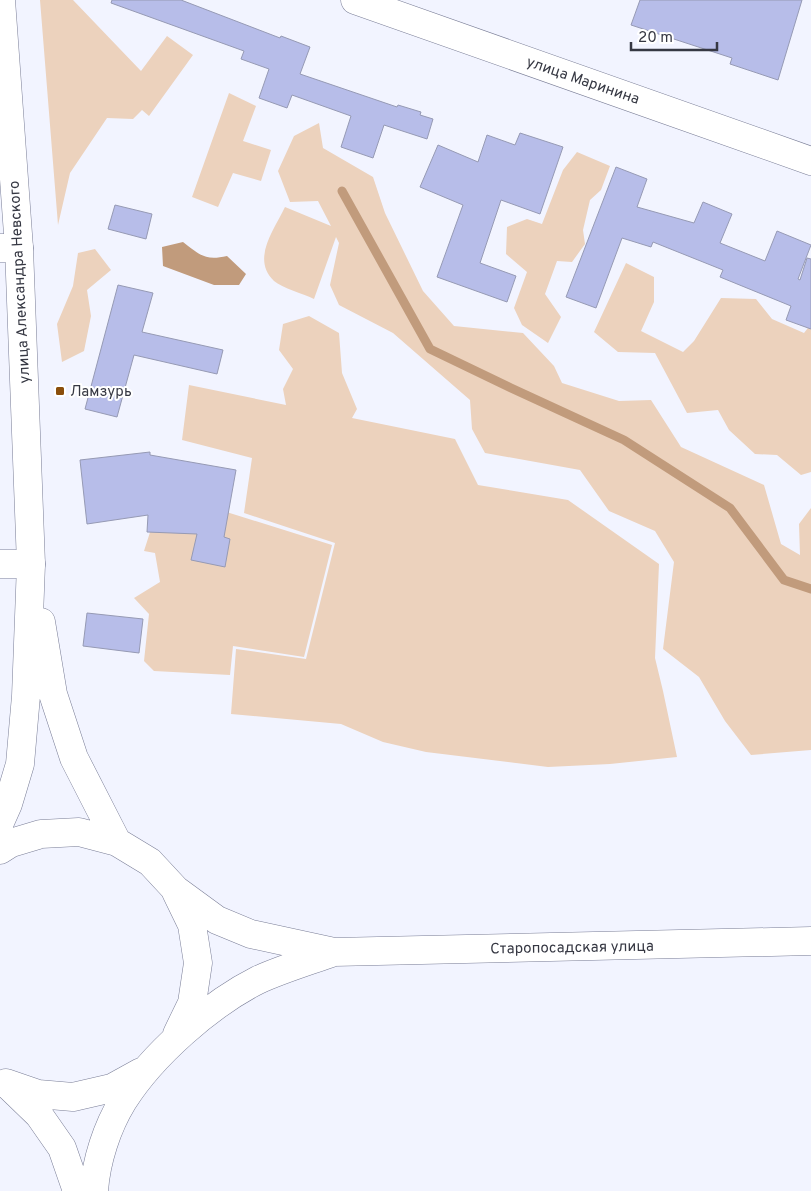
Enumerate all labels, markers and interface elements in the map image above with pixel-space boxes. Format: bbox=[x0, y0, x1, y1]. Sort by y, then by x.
scale bar bbox=[631, 20, 717, 52]
text: 20 m bbox=[638, 29, 673, 48]
street label: улица Маринина bbox=[523, 53, 642, 110]
street label: улица Александра Невского bbox=[6, 180, 35, 384]
place label: Ламзурь bbox=[70, 383, 132, 402]
marker: Ламзурь bbox=[54, 385, 66, 397]
street label: Старопосадская улица bbox=[490, 938, 654, 959]

